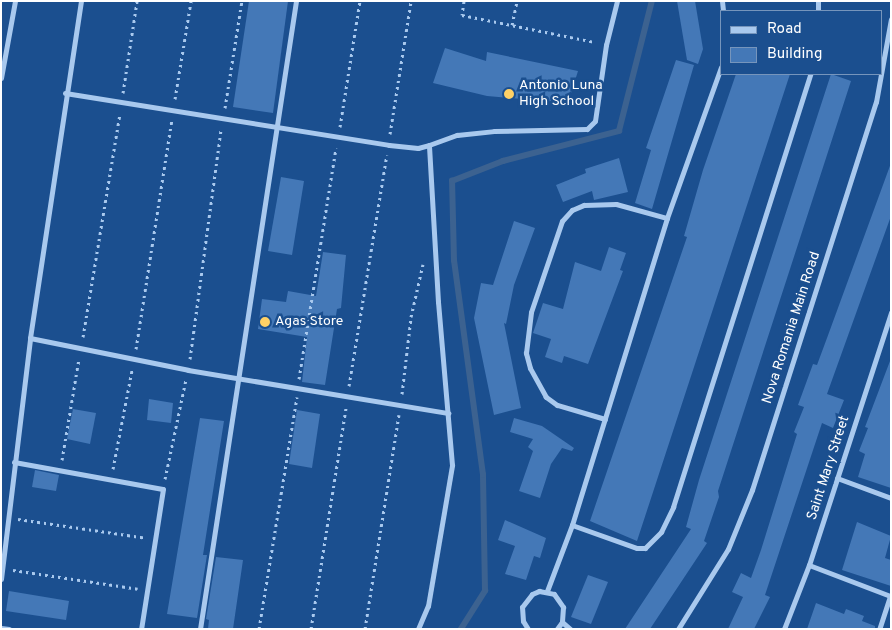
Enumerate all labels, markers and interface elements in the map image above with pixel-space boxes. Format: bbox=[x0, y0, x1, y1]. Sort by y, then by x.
legend bbox=[720, 10, 882, 75]
text: Road bbox=[767, 20, 802, 39]
text: Building bbox=[767, 45, 822, 64]
place label: Antonio Luna High School bbox=[519, 78, 603, 110]
marker: Antonio Luna High School bbox=[503, 88, 515, 100]
street label: Nova Romania Main Road bbox=[759, 250, 825, 406]
place label: Agas Store bbox=[275, 314, 343, 330]
marker: Agas Store bbox=[259, 316, 271, 328]
street label: Saint Mary Street bbox=[804, 414, 854, 522]

